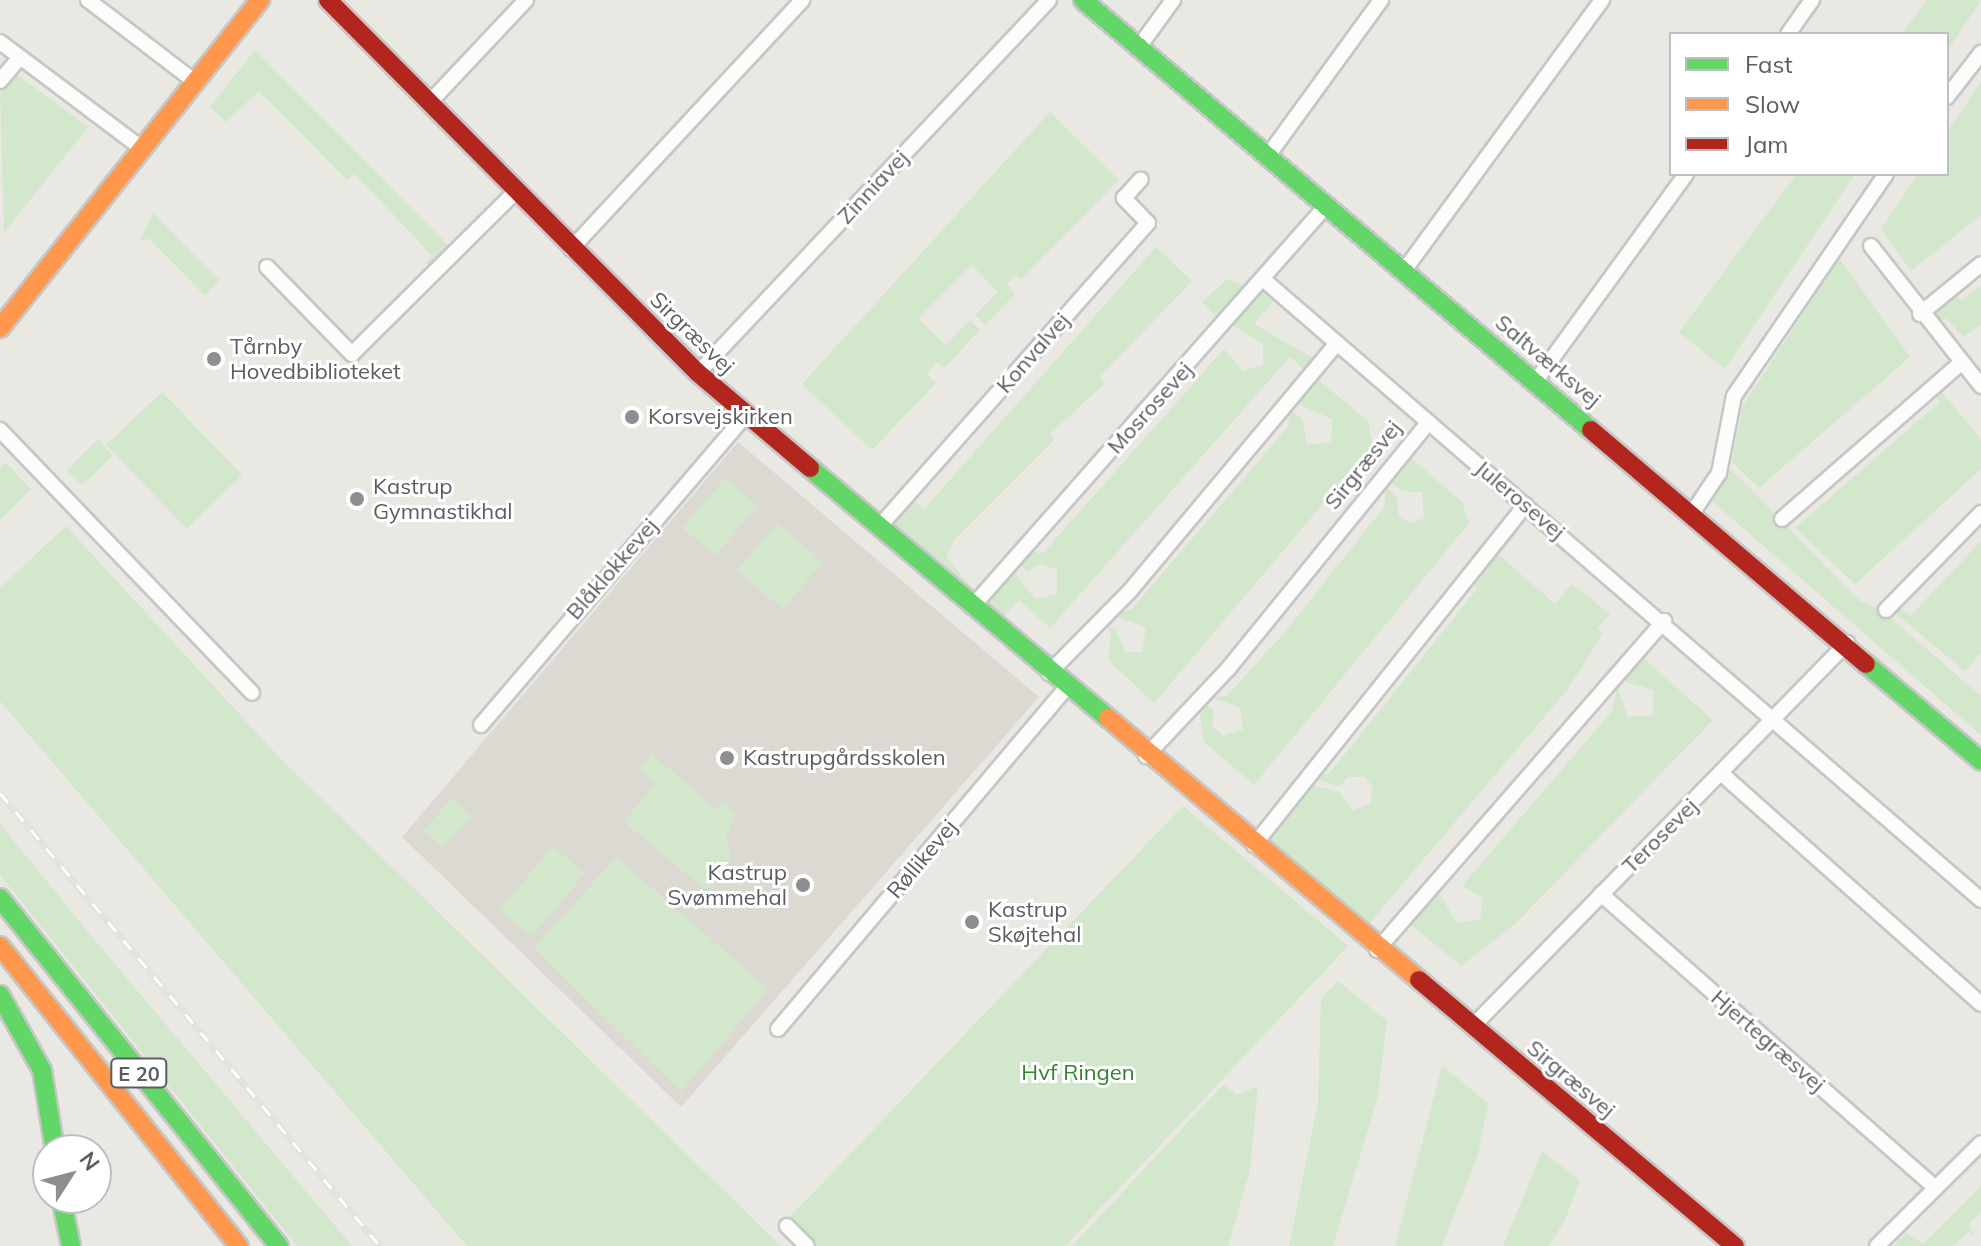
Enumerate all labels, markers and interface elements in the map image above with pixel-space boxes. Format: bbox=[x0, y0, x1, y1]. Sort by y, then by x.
legend bbox=[1669, 32, 1949, 176]
text: Fast bbox=[1745, 49, 1793, 79]
text: Slow bbox=[1745, 89, 1800, 119]
text: Jam bbox=[1745, 129, 1788, 159]
street label: Zinniavej bbox=[832, 145, 914, 229]
street label: Sirgræsvej bbox=[644, 286, 740, 380]
street label: Konvalvej bbox=[991, 307, 1075, 399]
street label: Saltværksvej bbox=[1490, 309, 1606, 413]
place label: Tårnby Hovedbiblioteket bbox=[230, 333, 401, 384]
marker: Tårnby Hovedbiblioteket bbox=[205, 350, 223, 368]
street label: Mosrosevej bbox=[1102, 357, 1198, 459]
place label: Korsvejskirken bbox=[648, 404, 793, 430]
marker: Korsvejskirken bbox=[623, 408, 641, 426]
street label: Sirgræsvej bbox=[1319, 415, 1407, 515]
street label: Julerosevej bbox=[1470, 455, 1570, 545]
place label: Kastrup Gymnastikhal bbox=[373, 473, 513, 524]
marker: Kastrup Gymnastikhal bbox=[348, 490, 366, 508]
street label: Blåklokkevej bbox=[561, 513, 663, 625]
place label: Kastrupgårdsskolen bbox=[743, 745, 946, 771]
marker: Kastrupgårdsskolen bbox=[718, 749, 736, 767]
street label: Terosevej bbox=[1617, 793, 1703, 879]
street label: Røllikevej bbox=[881, 814, 963, 904]
place label: Kastrup Svømmehal bbox=[667, 859, 787, 910]
marker: Kastrup Svømmehal bbox=[794, 876, 812, 894]
place label: Kastrup Skøjtehal bbox=[988, 896, 1081, 948]
marker: Kastrup Skøjtehal bbox=[963, 913, 981, 931]
street label: Hjertegræsvej bbox=[1706, 984, 1830, 1098]
street label: Sirgræsvej bbox=[1522, 1035, 1620, 1123]
road number: E 20 bbox=[109, 1057, 169, 1089]
park label: Hvf Ringen bbox=[1021, 1060, 1135, 1086]
north arrow bbox=[32, 1134, 112, 1214]
text: N bbox=[74, 1146, 106, 1176]

